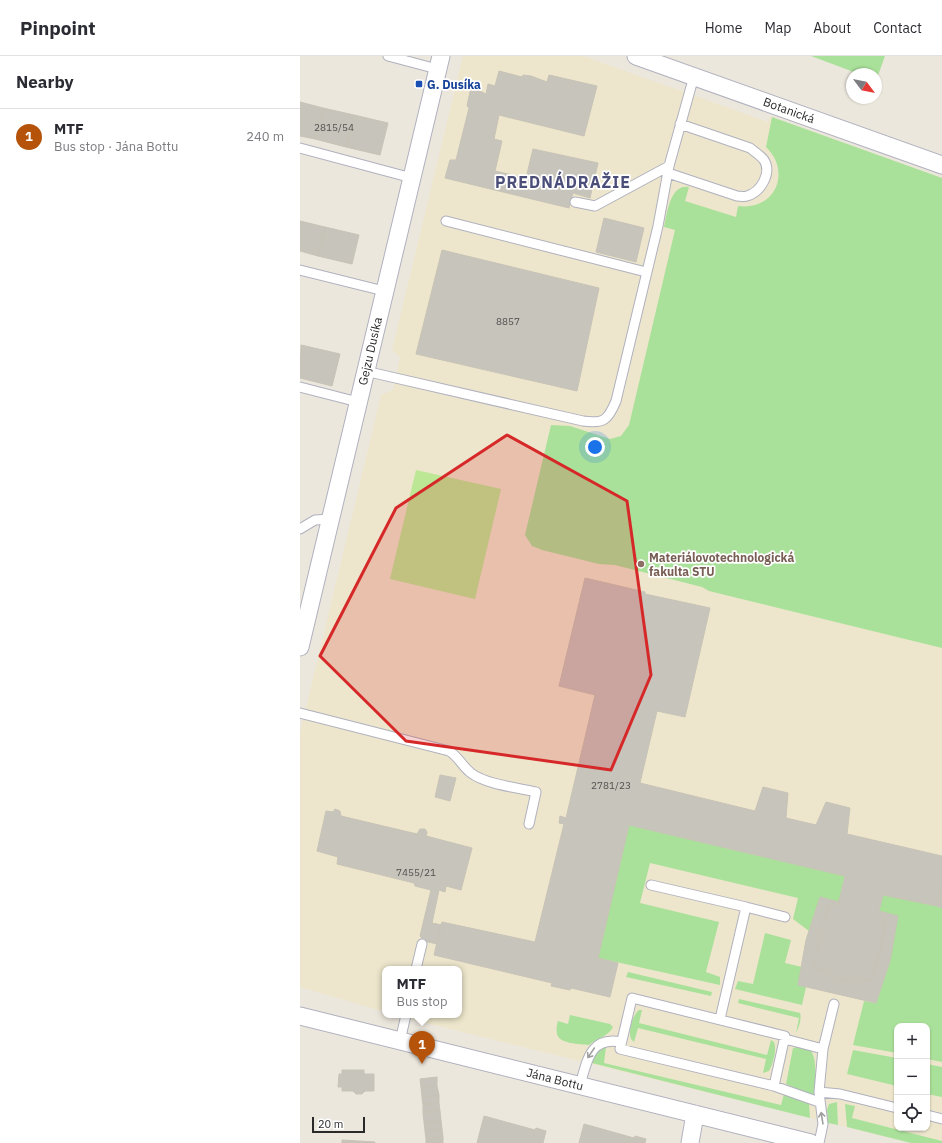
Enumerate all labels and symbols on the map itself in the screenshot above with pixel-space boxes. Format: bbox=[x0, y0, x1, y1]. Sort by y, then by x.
north arrow bbox=[846, 68, 882, 104]
place label: G. Dusíka bbox=[427, 77, 481, 92]
marker: G. Dusíka bbox=[414, 79, 424, 89]
street label: Botanická bbox=[761, 94, 817, 126]
house number: 2815/54 bbox=[314, 121, 354, 134]
district label: PREDNÁDRAŽIE bbox=[495, 171, 631, 192]
street label: Gejzu Dusíka bbox=[355, 315, 385, 387]
house number: 8857 bbox=[496, 315, 520, 328]
your location bbox=[585, 437, 605, 457]
place label: Materiálovotechnologická fakulta STU bbox=[649, 550, 795, 579]
marker: Materiálovotechnologická fakulta STU bbox=[636, 559, 646, 569]
house number: 2781/23 bbox=[591, 779, 631, 792]
house number: 7455/21 bbox=[396, 866, 436, 879]
pin: 1 bbox=[409, 1031, 435, 1064]
one-way arrow bbox=[587, 1047, 595, 1059]
street label: Jána Bottu bbox=[525, 1065, 585, 1093]
one-way arrow bbox=[817, 1112, 825, 1125]
scale bar bbox=[312, 1115, 365, 1134]

